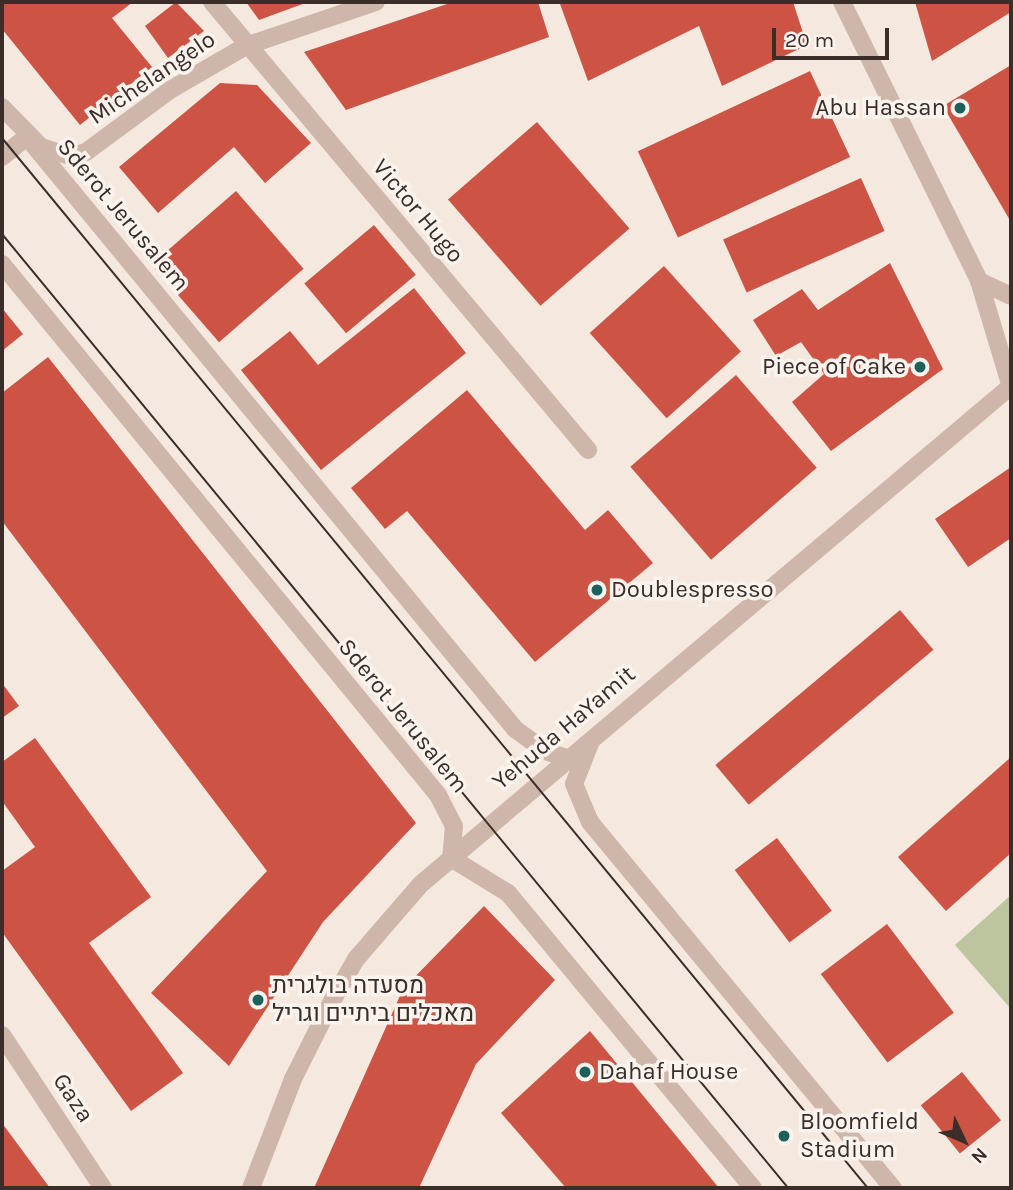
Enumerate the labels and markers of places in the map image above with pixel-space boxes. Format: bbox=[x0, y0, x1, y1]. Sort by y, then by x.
place label: Abu Hassan bbox=[816, 94, 946, 122]
marker: Abu Hassan bbox=[952, 100, 968, 116]
place label: Piece of Cake bbox=[762, 353, 906, 381]
marker: Piece of Cake bbox=[912, 359, 928, 375]
place label: Doublespresso bbox=[611, 576, 774, 604]
marker: Doublespresso bbox=[589, 582, 605, 598]
place label: מסעדה בולגרית מאכלים ביתיים וגריל bbox=[272, 972, 474, 1028]
marker: מסעדה בולגרית מאכלים ביתיים וגריל bbox=[250, 992, 266, 1008]
place label: Dahaf House bbox=[599, 1058, 738, 1086]
marker: Dahaf House bbox=[577, 1064, 593, 1080]
place label: Bloomfield Stadium bbox=[800, 1108, 919, 1164]
marker: Bloomfield Stadium bbox=[774, 1126, 794, 1146]

